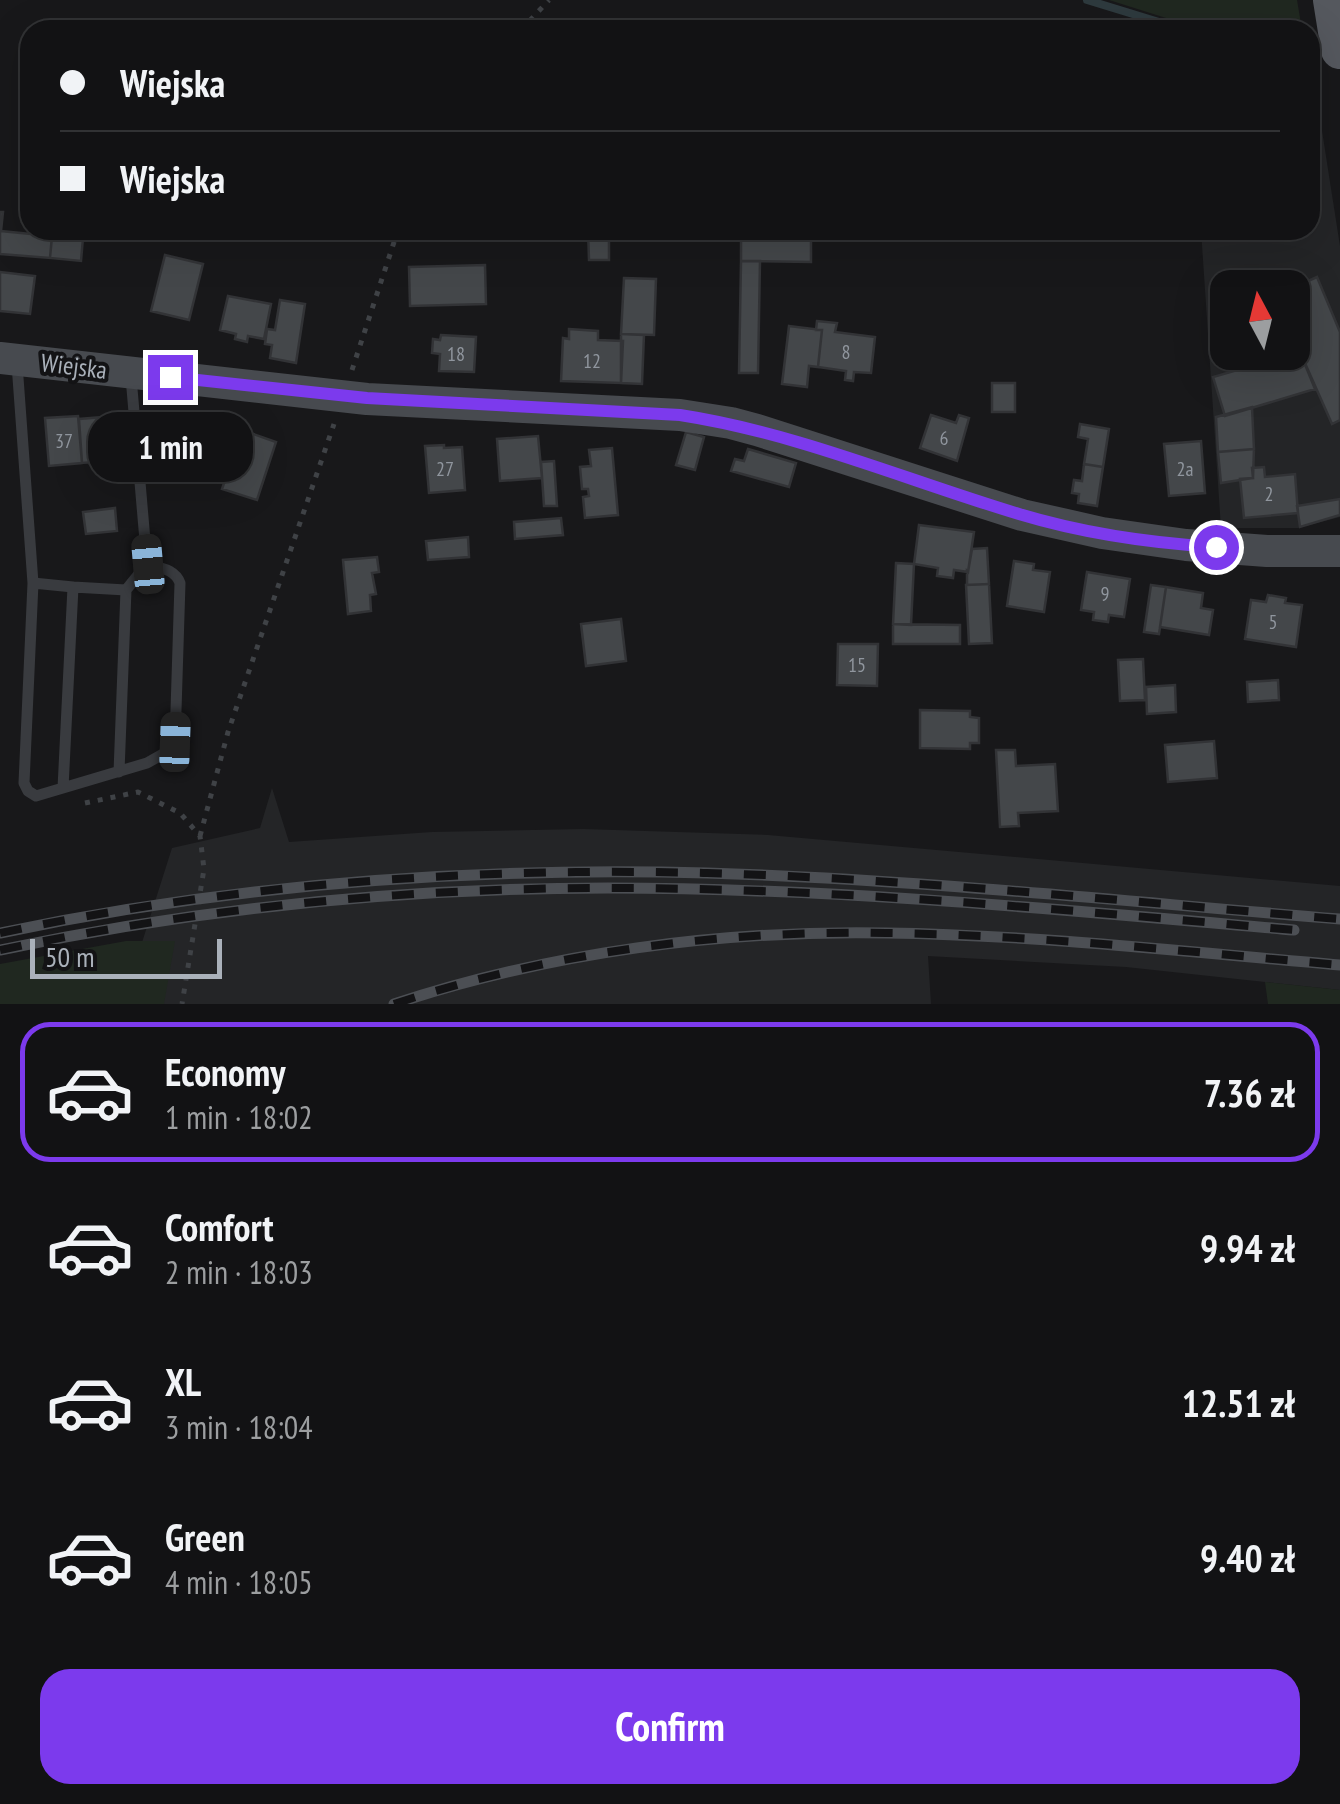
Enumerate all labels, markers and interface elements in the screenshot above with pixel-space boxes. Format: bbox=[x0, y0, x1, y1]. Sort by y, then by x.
text: Wiejska bbox=[120, 58, 225, 107]
text: Wiejska bbox=[120, 154, 225, 203]
north arrow bbox=[1210, 270, 1310, 370]
map controls bbox=[1210, 270, 1310, 370]
house number: 8 bbox=[842, 339, 851, 365]
house number: 18 bbox=[447, 341, 465, 367]
street label: Wiejska bbox=[39, 346, 109, 386]
house number: 12 bbox=[583, 348, 601, 374]
route end bbox=[148, 355, 193, 400]
callout: 1 min bbox=[88, 412, 252, 482]
house number: 6 bbox=[940, 425, 949, 451]
text: 1 min bbox=[138, 426, 203, 468]
house number: 37 bbox=[55, 428, 73, 454]
house number: 27 bbox=[436, 456, 454, 482]
house number: 2a bbox=[1177, 456, 1194, 482]
house number: 2 bbox=[1265, 481, 1274, 507]
route start bbox=[1194, 525, 1239, 570]
car bbox=[130, 533, 166, 595]
house number: 9 bbox=[1101, 581, 1110, 607]
house number: 5 bbox=[1269, 609, 1278, 635]
house number: 15 bbox=[848, 652, 866, 678]
car bbox=[159, 711, 191, 773]
scale bar bbox=[30, 934, 222, 978]
text: 50 m bbox=[45, 938, 94, 975]
icon: car bbox=[45, 1047, 135, 1137]
text: Economy bbox=[165, 1047, 285, 1096]
text: 7.36 zł bbox=[1204, 1068, 1295, 1117]
text: 1 min · 18:02 bbox=[165, 1096, 313, 1138]
icon: car bbox=[45, 1202, 135, 1292]
text: Comfort bbox=[165, 1202, 274, 1251]
text: 9.94 zł bbox=[1200, 1223, 1295, 1272]
text: 2 min · 18:03 bbox=[165, 1251, 313, 1293]
icon: car bbox=[45, 1357, 135, 1447]
text: XL bbox=[165, 1357, 201, 1406]
text: 12.51 zł bbox=[1182, 1378, 1295, 1427]
text: 3 min · 18:04 bbox=[165, 1406, 313, 1448]
icon: car bbox=[45, 1512, 135, 1602]
text: Green bbox=[165, 1512, 245, 1561]
text: 9.40 zł bbox=[1200, 1533, 1295, 1582]
text: 4 min · 18:05 bbox=[165, 1561, 313, 1603]
button: Confirm bbox=[40, 1669, 1300, 1784]

